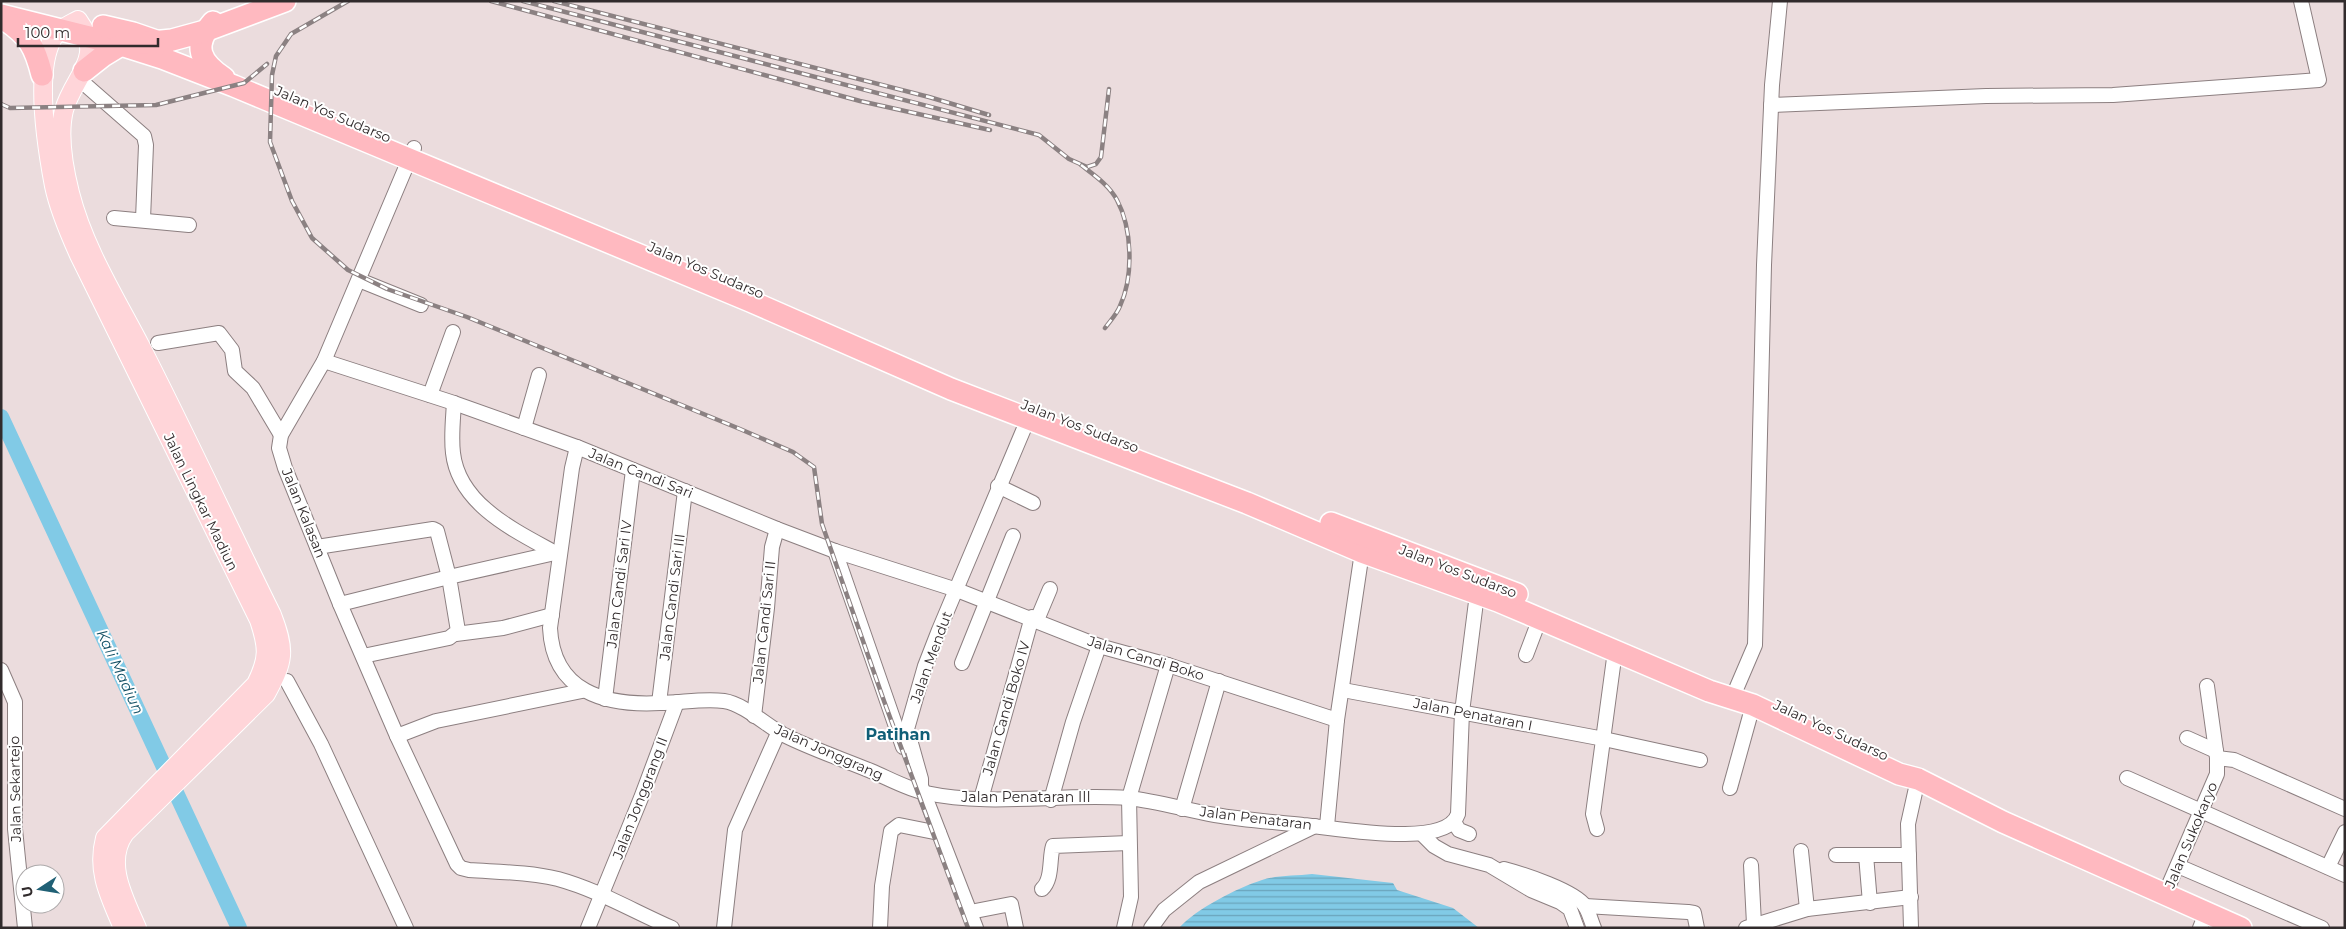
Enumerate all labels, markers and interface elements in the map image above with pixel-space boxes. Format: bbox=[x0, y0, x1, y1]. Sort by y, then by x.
scale bar bbox=[18, 15, 158, 47]
text: 100 m bbox=[25, 23, 70, 42]
street label: Jalan Yos Sudarso bbox=[271, 81, 394, 147]
street label: Jalan Yos Sudarso bbox=[644, 237, 767, 303]
street label: Jalan Yos Sudarso bbox=[1018, 395, 1142, 457]
street label: Jalan Lingkar Madiun bbox=[159, 429, 242, 574]
street label: Jalan Candi Sari bbox=[585, 443, 696, 502]
street label: Jalan Kalasan bbox=[277, 465, 330, 560]
street label: Jalan Candi Sari IV bbox=[602, 519, 636, 650]
street label: Jalan Candi Sari III bbox=[655, 533, 689, 662]
street label: Jalan Yos Sudarso bbox=[1396, 540, 1520, 602]
street label: Jalan Candi Sari II bbox=[749, 560, 779, 685]
street label: Jalan Mendut bbox=[906, 608, 956, 706]
water label: Kali Madiun bbox=[93, 626, 148, 717]
street label: Jalan Candi Boko bbox=[1085, 631, 1207, 684]
street label: Jalan Candi Boko IV bbox=[978, 639, 1034, 778]
street label: Jalan Penataran I bbox=[1411, 693, 1534, 734]
street label: Jalan Yos Sudarso bbox=[1770, 695, 1892, 765]
street label: Jalan Jonggrang bbox=[771, 720, 886, 784]
district label: Patihan bbox=[865, 725, 931, 744]
street label: Jalan Jonggrang II bbox=[608, 734, 672, 863]
street label: Jalan Sekartejo bbox=[5, 736, 25, 843]
street label: Jalan Sukokaryo bbox=[2160, 779, 2222, 892]
street label: Jalan Penataran III bbox=[960, 788, 1091, 806]
street label: Jalan Penataran bbox=[1198, 802, 1313, 834]
north arrow bbox=[15, 864, 65, 914]
text: U bbox=[17, 884, 37, 899]

